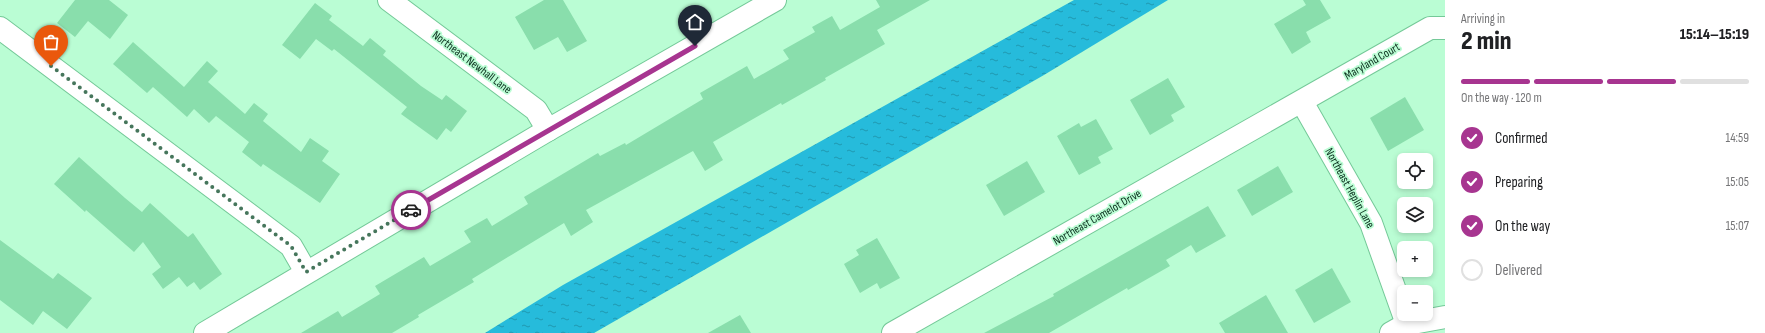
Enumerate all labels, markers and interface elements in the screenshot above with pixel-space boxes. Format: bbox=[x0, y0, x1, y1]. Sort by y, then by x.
pin bbox=[678, 5, 712, 46]
icon: home bbox=[684, 11, 706, 33]
text: Arriving in bbox=[1461, 11, 1505, 27]
pin bbox=[34, 25, 68, 66]
text: 15:14–15:19 bbox=[1680, 25, 1749, 44]
text: 2 min bbox=[1461, 26, 1511, 57]
street label: Northeast Newhall Lane bbox=[429, 28, 515, 97]
icon: bag bbox=[40, 31, 62, 53]
street label: Maryland Court bbox=[1342, 39, 1403, 83]
text: On the way · 120 m bbox=[1461, 90, 1542, 106]
icon: check bbox=[1461, 127, 1483, 149]
text: Confirmed bbox=[1495, 129, 1548, 148]
text: 14:59 bbox=[1726, 130, 1749, 146]
street label: Northeast Heplin Lane bbox=[1321, 145, 1378, 231]
map controls bbox=[1397, 153, 1433, 321]
button: locate bbox=[1397, 153, 1433, 189]
icon: check bbox=[1461, 171, 1483, 193]
text: Preparing bbox=[1495, 173, 1543, 192]
text: 15:05 bbox=[1726, 174, 1749, 190]
street label: Northeast Camelot Drive bbox=[1050, 186, 1144, 249]
courier bbox=[391, 190, 431, 230]
button: layers bbox=[1397, 197, 1433, 233]
icon: car bbox=[400, 199, 422, 221]
icon: check bbox=[1461, 215, 1483, 237]
text: On the way bbox=[1495, 217, 1550, 236]
text: 15:07 bbox=[1726, 218, 1749, 234]
button: + bbox=[1397, 241, 1433, 277]
text: Delivered bbox=[1495, 261, 1542, 280]
button: − bbox=[1397, 285, 1433, 321]

